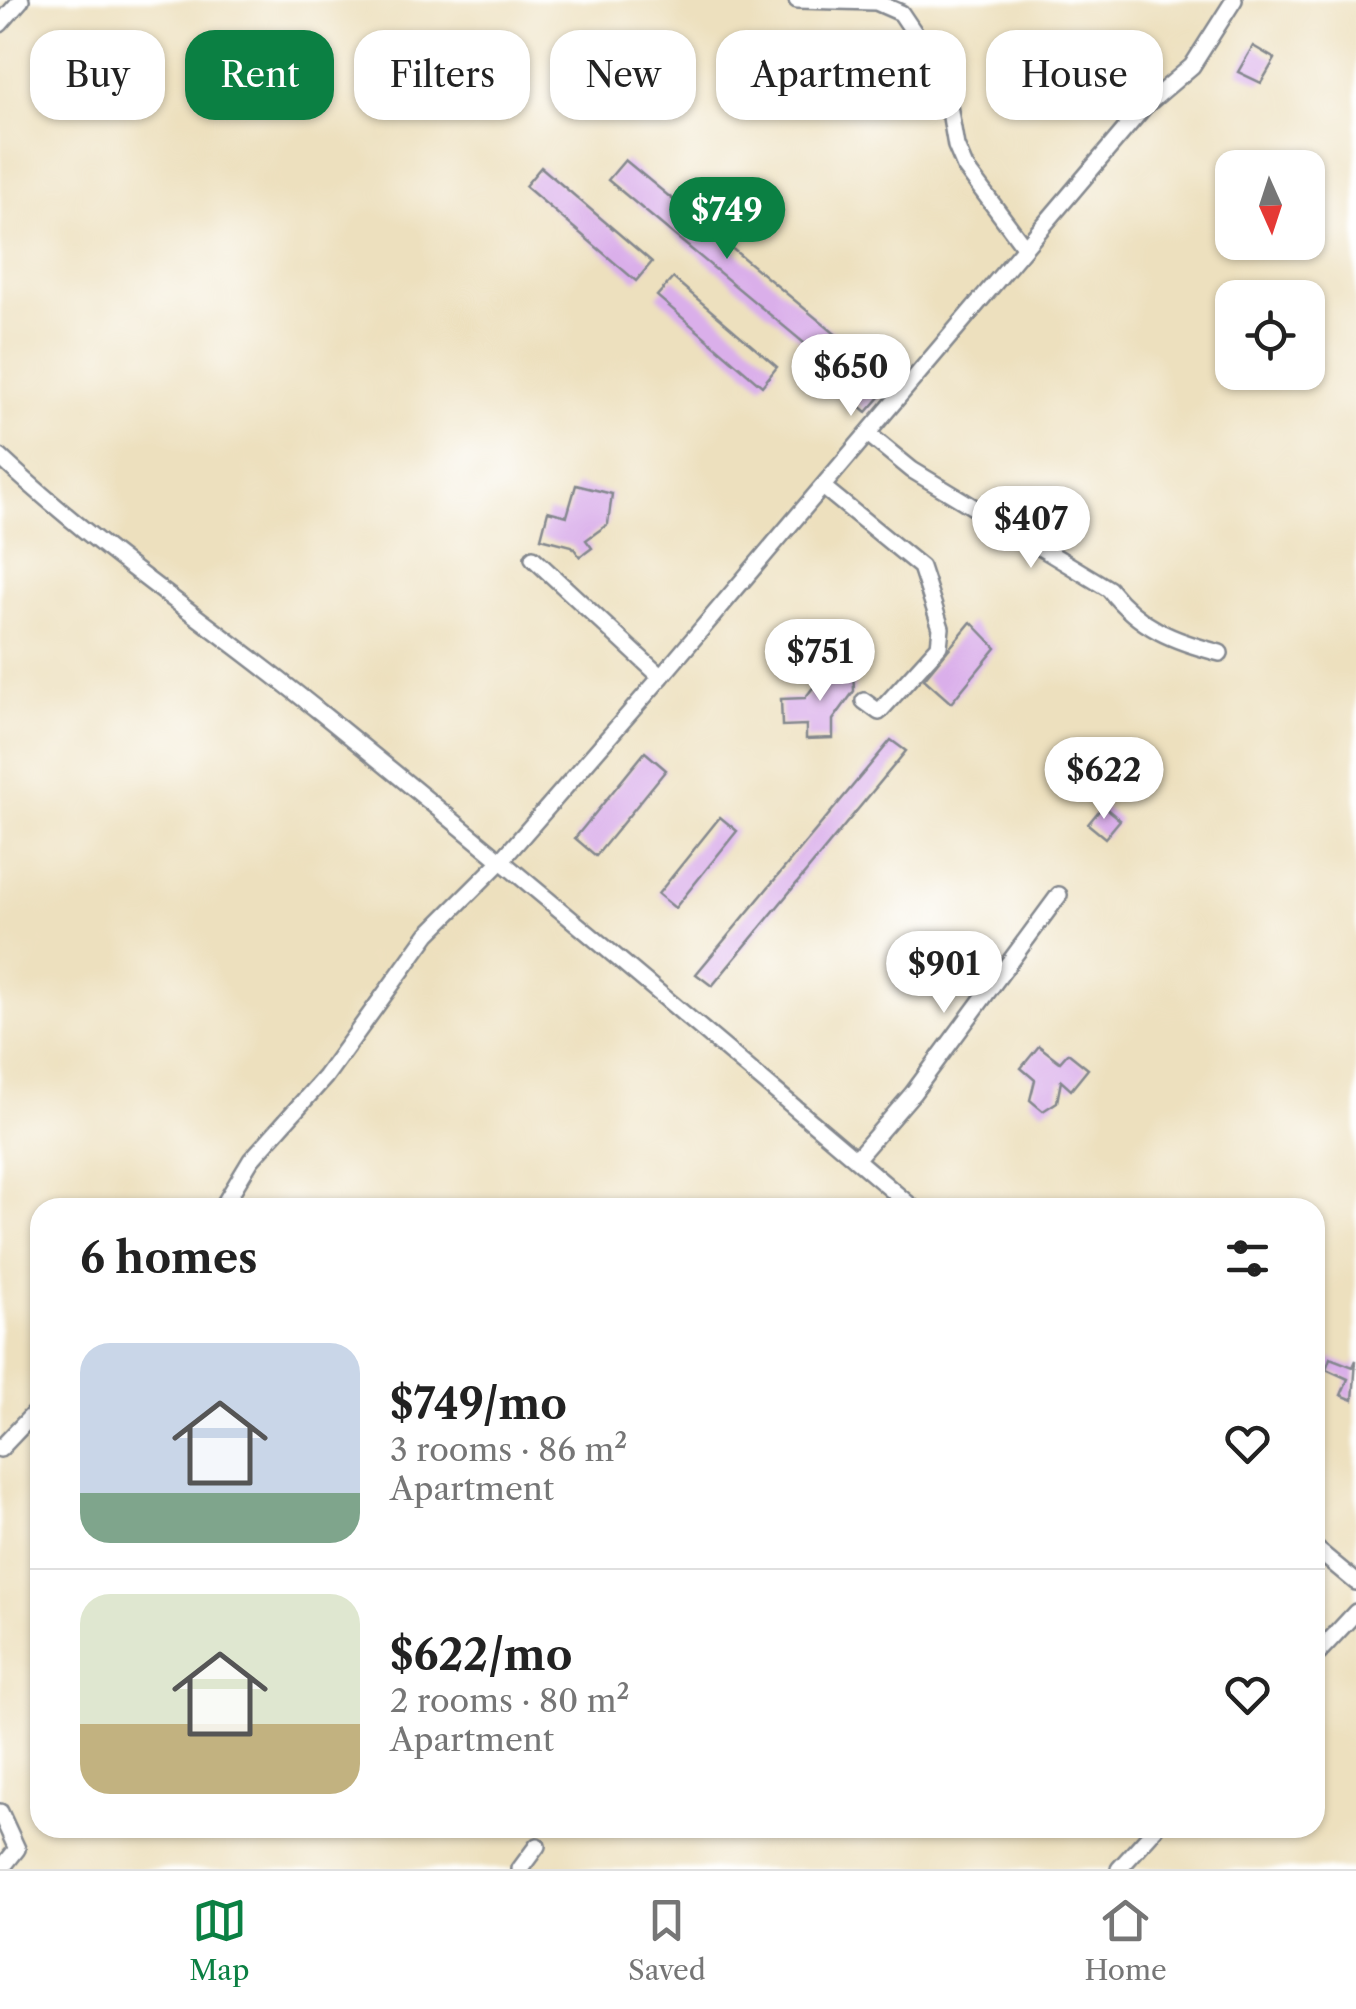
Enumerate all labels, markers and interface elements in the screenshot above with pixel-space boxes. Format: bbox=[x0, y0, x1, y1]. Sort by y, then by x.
chip: Buy bbox=[30, 30, 165, 120]
chip: Rent bbox=[185, 30, 334, 120]
chip: Filters bbox=[354, 30, 530, 120]
chip: New bbox=[550, 30, 696, 120]
chip: Apartment bbox=[716, 30, 966, 120]
chip: House bbox=[986, 30, 1163, 120]
north arrow bbox=[1215, 150, 1325, 260]
map controls bbox=[1215, 150, 1325, 390]
pin: $749 bbox=[668, 177, 786, 262]
text: $749 bbox=[691, 190, 763, 229]
button: locate bbox=[1215, 280, 1325, 390]
pin: $650 bbox=[792, 334, 910, 419]
text: $650 bbox=[813, 347, 889, 386]
pin: $407 bbox=[972, 486, 1090, 571]
text: $407 bbox=[994, 499, 1068, 538]
pin: $751 bbox=[761, 619, 879, 704]
text: $751 bbox=[787, 632, 853, 671]
pin: $622 bbox=[1045, 737, 1163, 822]
text: $622 bbox=[1067, 750, 1141, 789]
pin: $901 bbox=[885, 931, 1003, 1016]
text: $901 bbox=[908, 944, 980, 983]
icon: filters bbox=[1220, 1231, 1275, 1286]
text: 6 homes bbox=[80, 1232, 258, 1284]
text: $749/mo bbox=[390, 1378, 567, 1430]
icon: home bbox=[160, 1383, 280, 1503]
icon: heart bbox=[1220, 1416, 1275, 1471]
text: 3 rooms · 86 m² bbox=[390, 1430, 627, 1469]
text: Apartment bbox=[390, 1469, 554, 1508]
text: $622/mo bbox=[390, 1629, 572, 1681]
icon: home bbox=[160, 1634, 280, 1754]
icon: heart bbox=[1220, 1667, 1275, 1722]
text: 2 rooms · 80 m² bbox=[390, 1681, 630, 1720]
text: Apartment bbox=[390, 1720, 554, 1759]
tab: Map bbox=[189, 1893, 249, 1987]
tab: Saved bbox=[628, 1893, 706, 1987]
tab: Home bbox=[1084, 1893, 1167, 1987]

